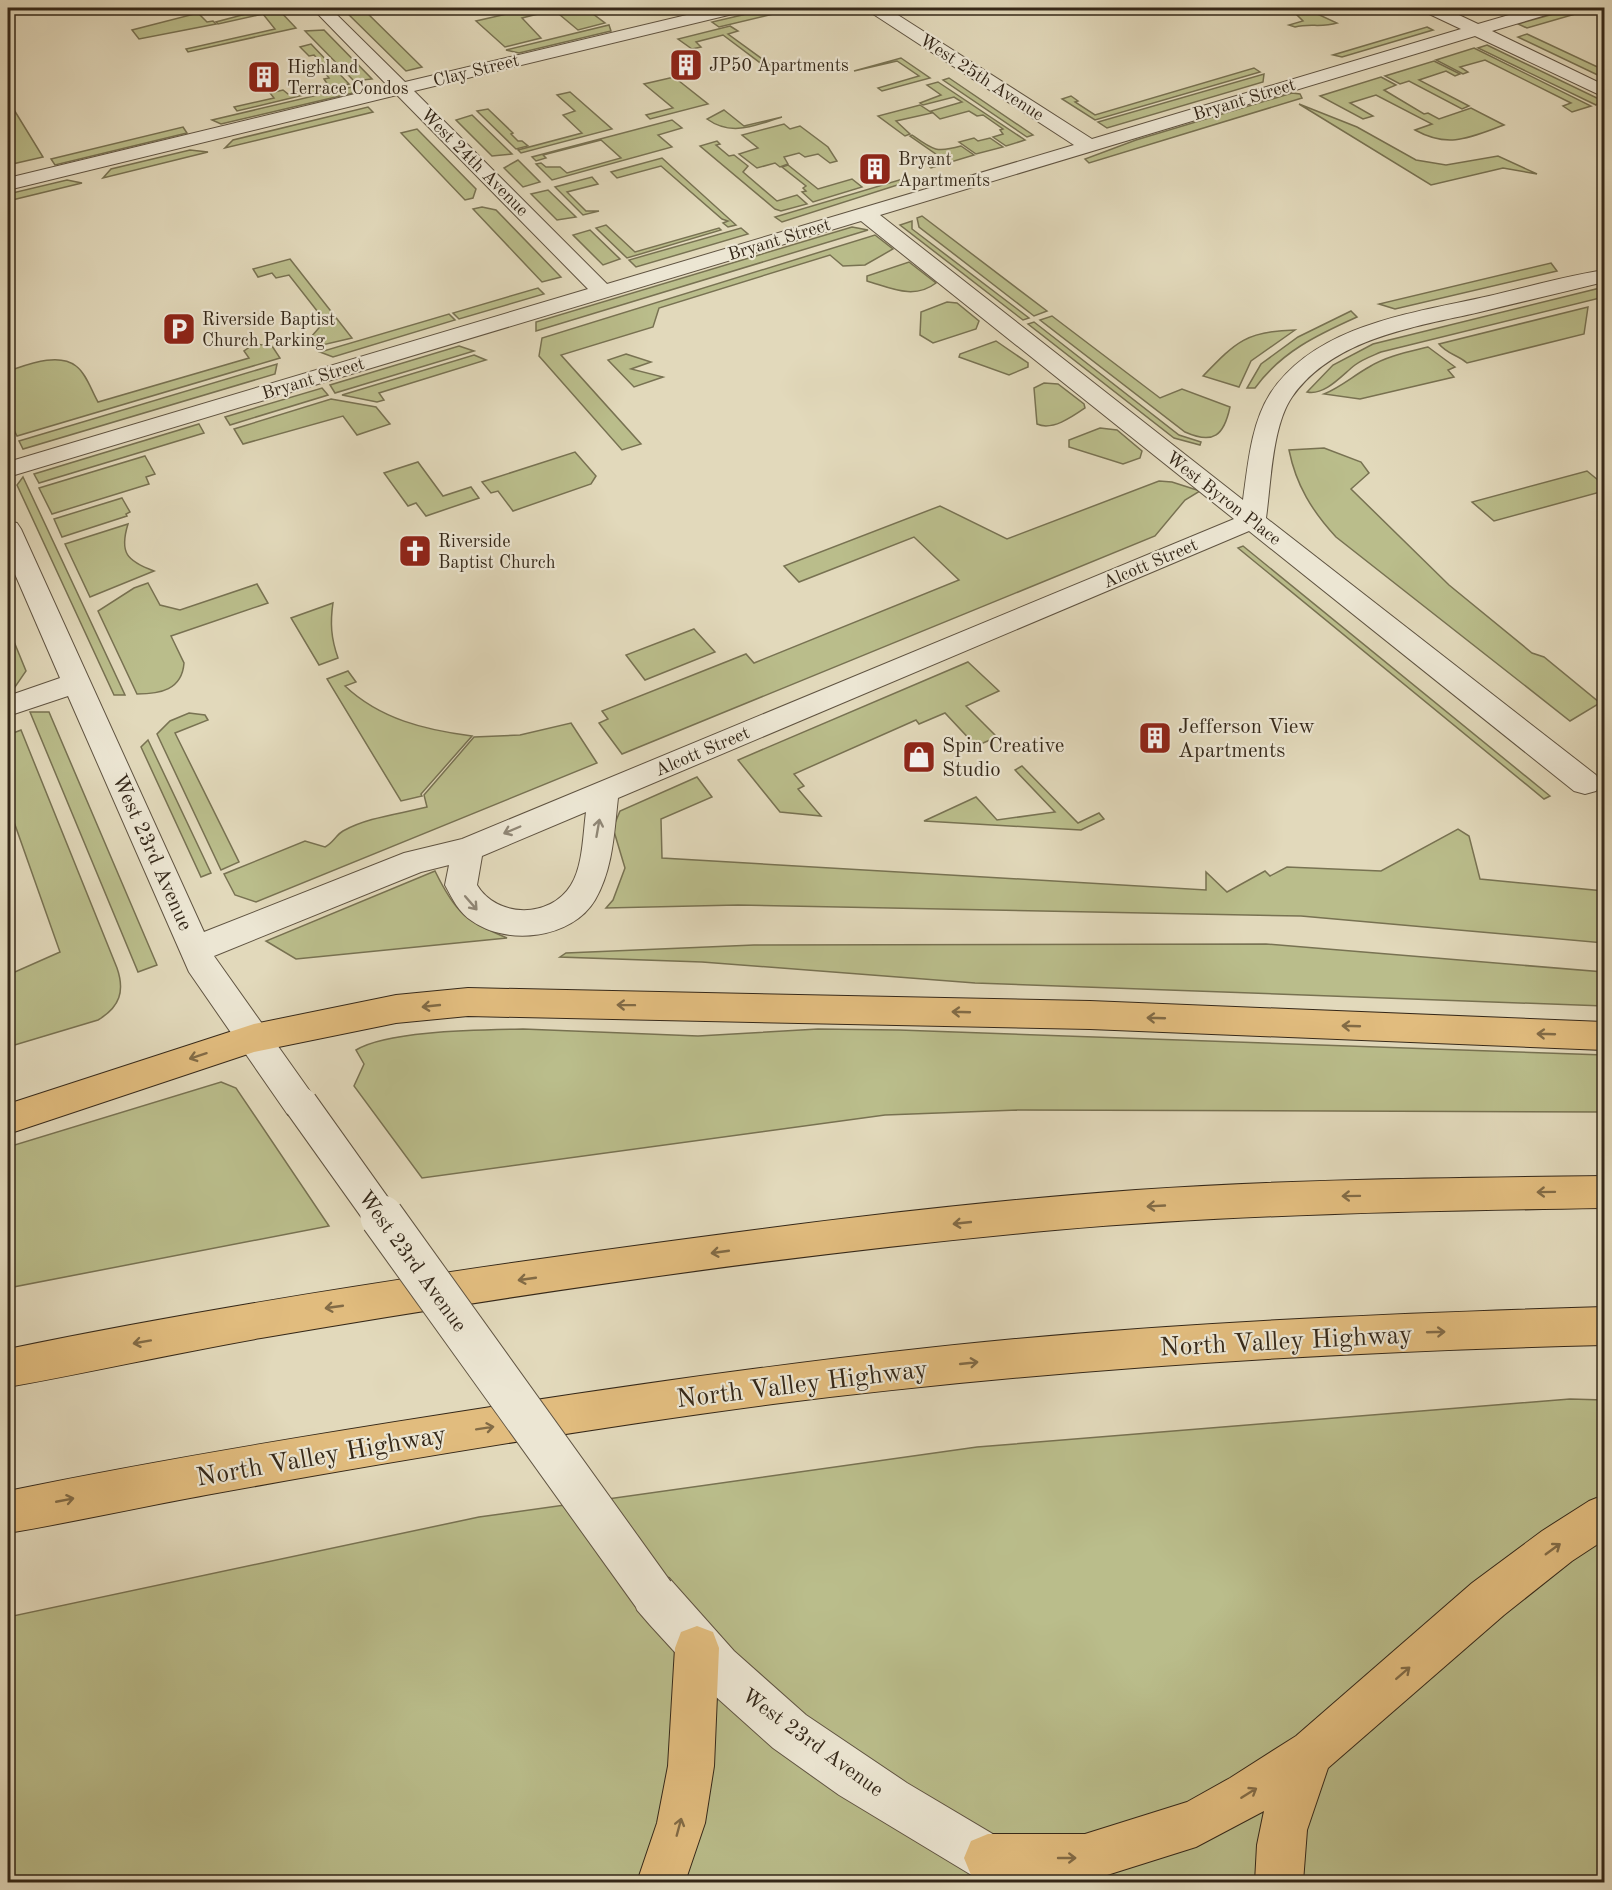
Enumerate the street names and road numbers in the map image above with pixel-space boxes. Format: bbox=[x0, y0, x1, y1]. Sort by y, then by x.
street label: West 25th Avenue bbox=[916, 31, 1047, 125]
street label: Clay Street bbox=[431, 52, 521, 90]
street label: Bryant Street bbox=[1191, 76, 1298, 124]
street label: West 24th Avenue bbox=[417, 105, 532, 220]
street label: Bryant Street bbox=[726, 216, 833, 264]
street label: Bryant Street bbox=[260, 355, 367, 403]
street label: West Byron Place bbox=[1163, 449, 1284, 549]
street label: Alcott Street bbox=[1101, 536, 1200, 592]
street label: Alcott Street bbox=[653, 724, 752, 780]
street label: West 23rd Avenue bbox=[108, 771, 196, 934]
street label: West 23rd Avenue bbox=[354, 1187, 470, 1336]
street label: North Valley Highway bbox=[1159, 1322, 1413, 1362]
street label: North Valley Highway bbox=[675, 1357, 930, 1413]
street label: North Valley Highway bbox=[194, 1422, 449, 1492]
street label: West 23rd Avenue bbox=[738, 1685, 887, 1801]

